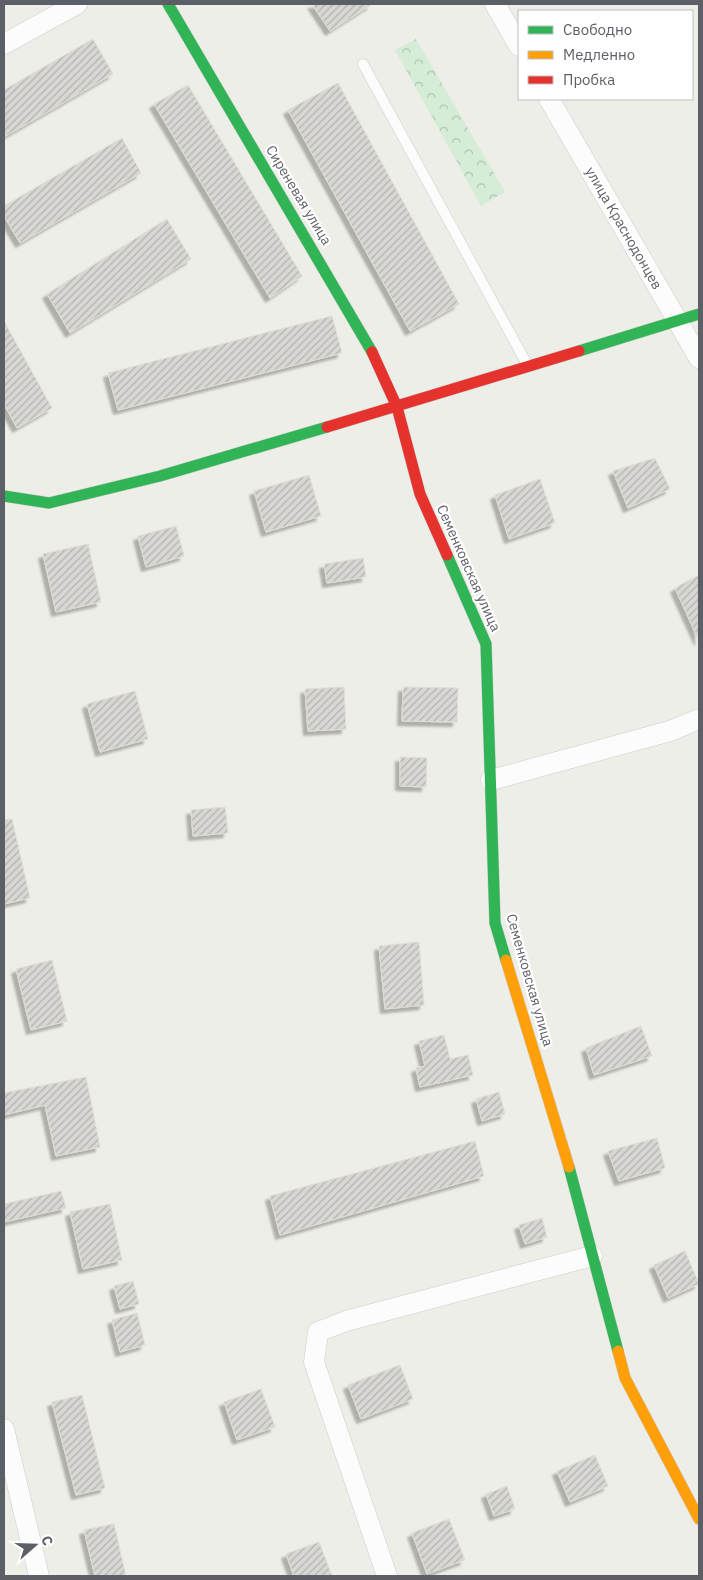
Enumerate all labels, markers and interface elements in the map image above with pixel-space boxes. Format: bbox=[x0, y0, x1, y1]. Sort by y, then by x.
legend bbox=[518, 10, 693, 100]
text: Свободно bbox=[563, 20, 632, 39]
text: Медленно bbox=[563, 45, 635, 64]
text: Пробка bbox=[563, 70, 615, 89]
street label: Сиреневая улица bbox=[262, 142, 336, 249]
street label: улица Краснодонцев bbox=[582, 164, 666, 292]
street label: Семенковская улица bbox=[433, 502, 505, 635]
street label: Семенковская улица bbox=[502, 912, 558, 1049]
north arrow bbox=[10, 1520, 60, 1570]
text: С bbox=[37, 1533, 57, 1548]

